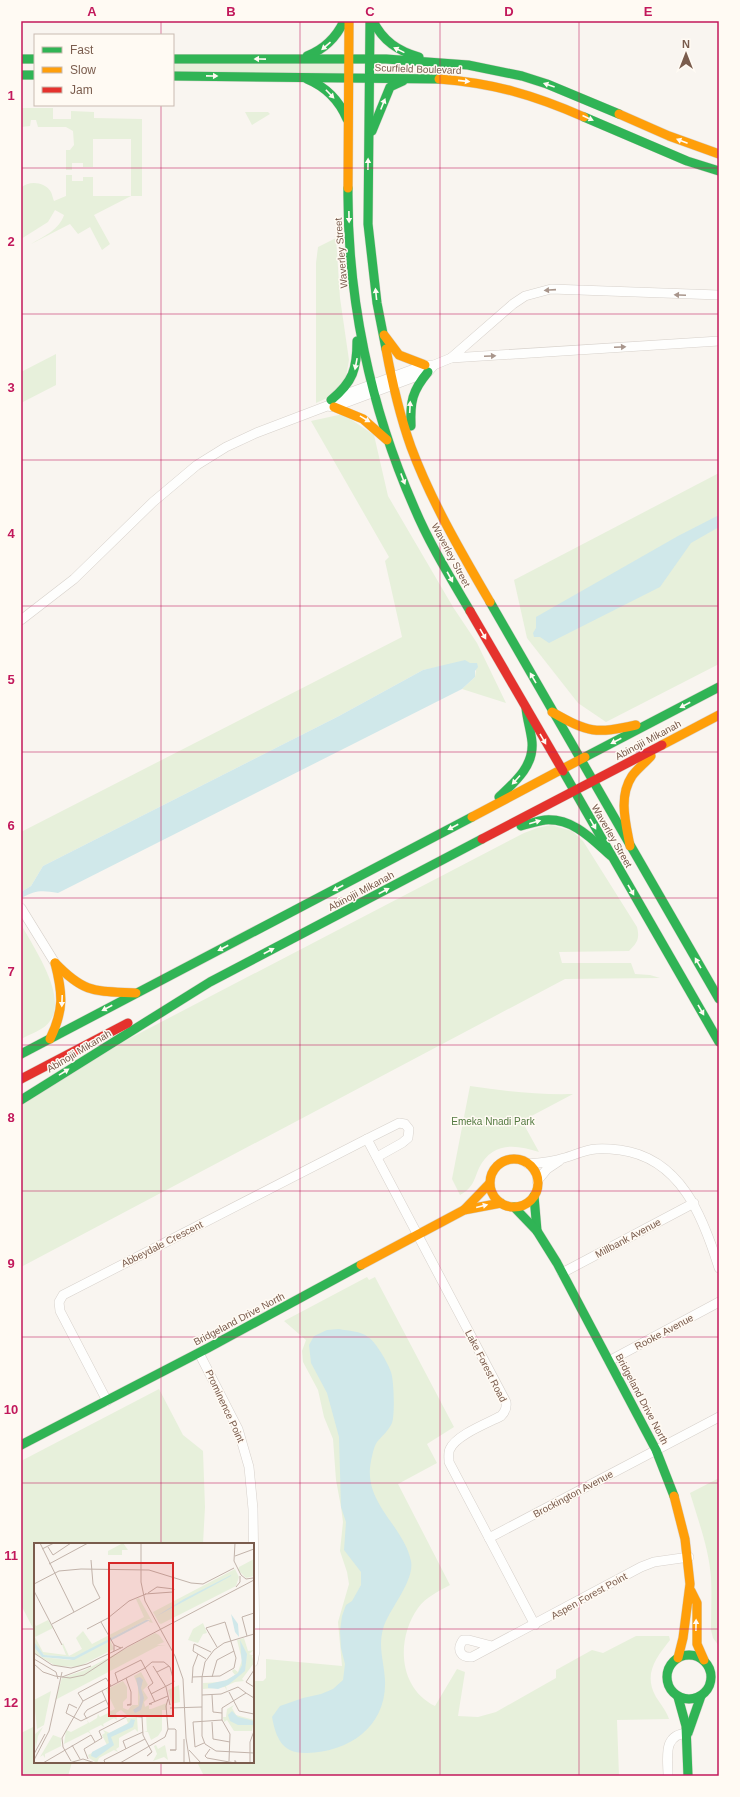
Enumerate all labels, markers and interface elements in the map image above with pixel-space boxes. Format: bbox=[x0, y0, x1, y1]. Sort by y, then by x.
text: A bbox=[87, 4, 97, 19]
text: B bbox=[226, 4, 236, 19]
text: C bbox=[365, 4, 375, 19]
text: D bbox=[504, 4, 514, 19]
text: E bbox=[644, 4, 653, 19]
legend bbox=[34, 34, 174, 106]
north arrow bbox=[666, 34, 706, 74]
text: N bbox=[682, 38, 690, 50]
one-way arrow bbox=[321, 41, 332, 50]
text: Fast bbox=[70, 43, 94, 57]
one-way arrow bbox=[394, 47, 405, 53]
one-way arrow bbox=[253, 56, 266, 62]
street label: Scurfield Boulevard bbox=[374, 62, 462, 76]
text: Slow bbox=[70, 63, 96, 77]
one-way arrow bbox=[206, 73, 219, 79]
one-way arrow bbox=[458, 78, 470, 85]
one-way arrow bbox=[543, 82, 555, 88]
text: Jam bbox=[70, 83, 93, 97]
text: 1 bbox=[7, 88, 15, 103]
one-way arrow bbox=[326, 89, 335, 99]
one-way arrow bbox=[380, 99, 386, 110]
one-way arrow bbox=[583, 115, 594, 121]
one-way arrow bbox=[676, 138, 688, 144]
one-way arrow bbox=[365, 157, 371, 170]
one-way arrow bbox=[346, 211, 352, 224]
street label: Waverley Street bbox=[332, 217, 350, 289]
text: 2 bbox=[7, 234, 15, 249]
one-way arrow bbox=[544, 286, 556, 293]
one-way arrow bbox=[373, 288, 379, 300]
one-way arrow bbox=[674, 291, 686, 298]
one-way arrow bbox=[614, 343, 626, 350]
one-way arrow bbox=[484, 352, 496, 359]
one-way arrow bbox=[353, 358, 359, 370]
text: 3 bbox=[7, 380, 15, 395]
one-way arrow bbox=[407, 401, 414, 413]
one-way arrow bbox=[359, 416, 371, 423]
one-way arrow bbox=[400, 473, 406, 485]
street label: Waverley Street bbox=[430, 521, 473, 589]
text: 4 bbox=[7, 526, 15, 541]
one-way arrow bbox=[446, 571, 453, 582]
one-way arrow bbox=[480, 628, 487, 640]
text: 5 bbox=[7, 672, 15, 687]
one-way arrow bbox=[529, 672, 536, 684]
one-way arrow bbox=[679, 702, 690, 708]
street label: Abinojii Mikanah bbox=[613, 718, 683, 762]
one-way arrow bbox=[540, 733, 547, 745]
one-way arrow bbox=[610, 738, 622, 744]
one-way arrow bbox=[511, 775, 520, 786]
street label: Waverley Street bbox=[590, 803, 635, 870]
text: 6 bbox=[7, 818, 15, 833]
one-way arrow bbox=[589, 818, 596, 830]
one-way arrow bbox=[529, 819, 541, 825]
one-way arrow bbox=[447, 824, 458, 830]
street label: Abinojii Mikanah bbox=[326, 869, 396, 913]
one-way arrow bbox=[332, 884, 343, 891]
one-way arrow bbox=[627, 884, 634, 896]
one-way arrow bbox=[378, 888, 390, 894]
one-way arrow bbox=[217, 945, 228, 951]
one-way arrow bbox=[263, 948, 275, 955]
one-way arrow bbox=[694, 957, 701, 969]
text: 7 bbox=[7, 964, 15, 979]
one-way arrow bbox=[59, 995, 65, 1008]
one-way arrow bbox=[697, 1004, 704, 1016]
one-way arrow bbox=[102, 1005, 113, 1012]
street label: Abinojii Mikanah bbox=[45, 1028, 113, 1074]
one-way arrow bbox=[58, 1069, 70, 1076]
text: 8 bbox=[7, 1110, 15, 1125]
park label: Emeka Nnadi Park bbox=[451, 1116, 536, 1127]
one-way arrow bbox=[476, 1203, 489, 1209]
street label: Millbank Avenue bbox=[593, 1216, 663, 1260]
street label: Abbeydale Crescent bbox=[119, 1219, 205, 1269]
text: 9 bbox=[7, 1256, 15, 1271]
street label: Bridgeland Drive North bbox=[192, 1290, 286, 1348]
street label: Rooke Avenue bbox=[633, 1312, 696, 1352]
street label: Lake Forest Road bbox=[463, 1328, 509, 1404]
street label: Bridgeland Drive North bbox=[613, 1352, 671, 1446]
street label: Prominence Point bbox=[203, 1368, 247, 1444]
text: 10 bbox=[4, 1402, 18, 1417]
street label: Brockington Avenue bbox=[531, 1468, 615, 1520]
inset map bbox=[34, 1543, 254, 1763]
text: 11 bbox=[4, 1548, 18, 1563]
street label: Aspen Forest Point bbox=[549, 1570, 629, 1621]
one-way arrow bbox=[693, 1618, 699, 1631]
text: 12 bbox=[4, 1695, 18, 1710]

